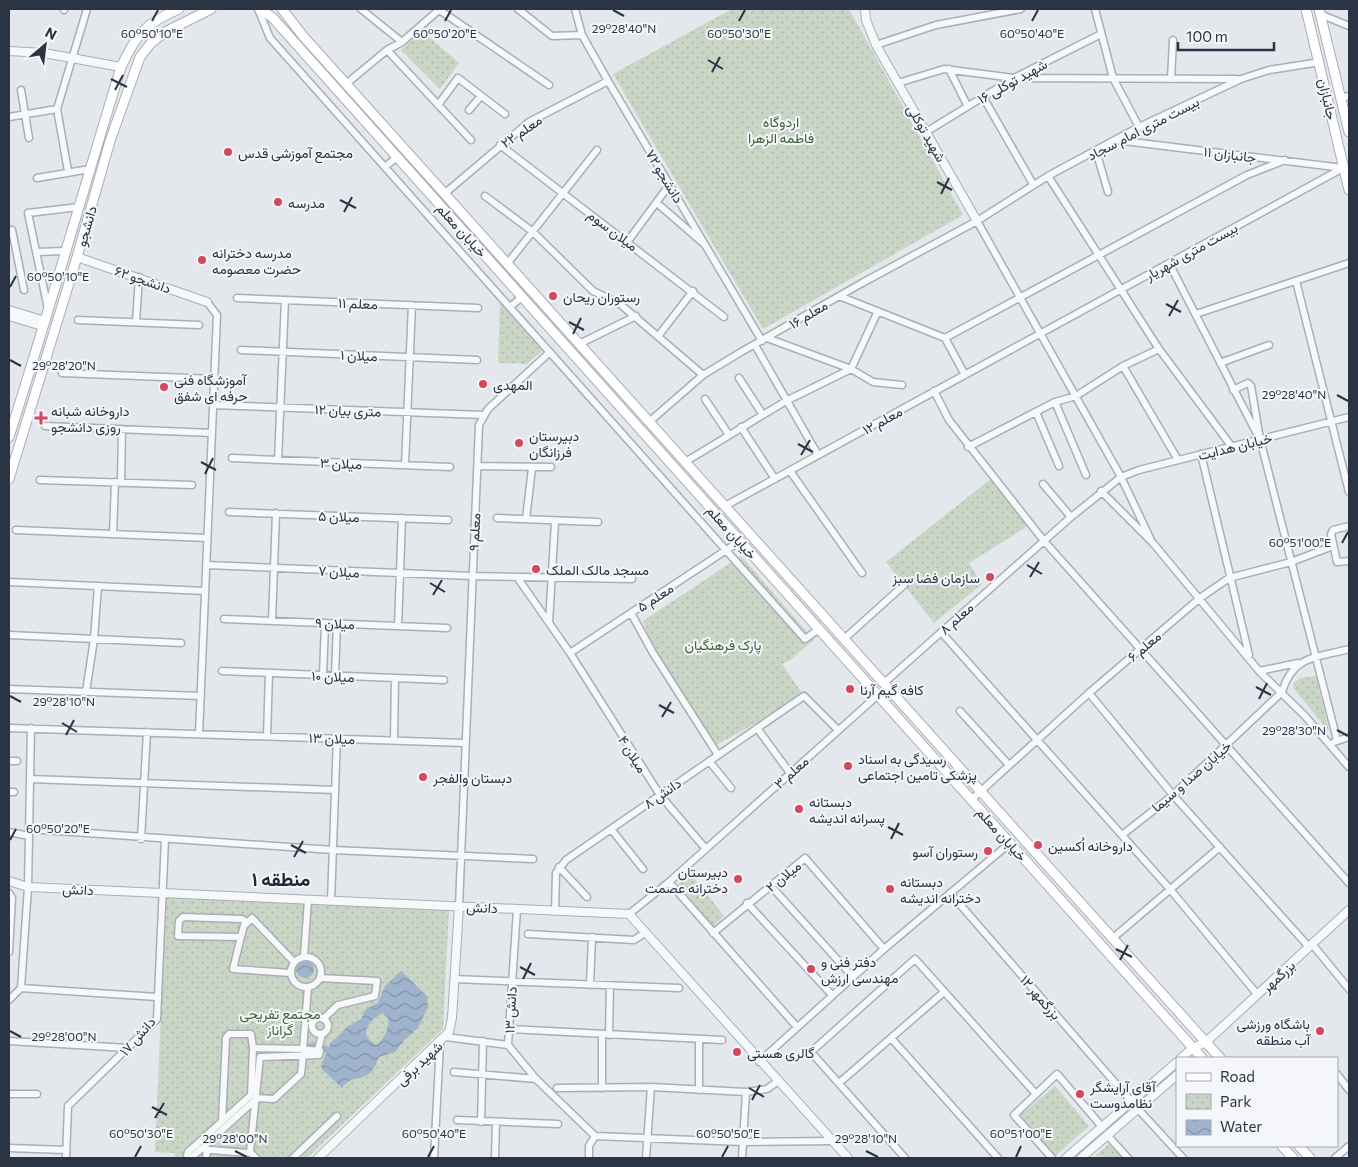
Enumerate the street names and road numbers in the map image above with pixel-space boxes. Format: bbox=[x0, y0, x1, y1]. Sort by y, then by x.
street label: شهید توکلی ۱۶ bbox=[974, 55, 1050, 108]
street label: جانبازان bbox=[1314, 77, 1341, 122]
street label: بیست متری امام سجاد bbox=[1084, 92, 1202, 164]
street label: شهید توکلی bbox=[903, 101, 950, 165]
street label: معلم ۲۲ bbox=[497, 111, 545, 152]
street label: جانبازان ۱۱ bbox=[1203, 142, 1257, 167]
street label: دانشجو ۷۲ bbox=[641, 146, 688, 207]
street label: خیابان معلم bbox=[433, 199, 491, 261]
street label: دانشجو bbox=[72, 203, 101, 249]
street label: میلان سوم bbox=[584, 206, 642, 255]
street label: بیست متری شهریار bbox=[1141, 218, 1241, 285]
street label: دانشجو ۶۲ bbox=[112, 261, 174, 298]
street label: معلم ۱۱ bbox=[338, 294, 378, 313]
street label: معلم ۱۶ bbox=[785, 296, 831, 333]
street label: میلان ۱ bbox=[340, 346, 378, 365]
street label: ۱۲ متری بیان bbox=[314, 400, 382, 421]
street label: معلم ۱۲ bbox=[859, 402, 905, 439]
street label: خیابان هدایت bbox=[1196, 429, 1274, 464]
street label: میلان ۳ bbox=[319, 454, 362, 473]
street label: خیابان معلم bbox=[703, 501, 761, 563]
street label: میلان ۵ bbox=[318, 507, 360, 526]
street label: معلم ۹ bbox=[465, 512, 484, 552]
street label: میلان ۷ bbox=[318, 561, 360, 582]
street label: معلم ۵ bbox=[634, 579, 677, 616]
street label: معلم ۸ bbox=[936, 598, 977, 638]
street label: میلان ۹ bbox=[315, 614, 355, 633]
street label: معلم ۶ bbox=[1124, 627, 1165, 666]
street label: میلان ۱۰ bbox=[311, 667, 355, 686]
street label: میلان ۱۳ bbox=[308, 729, 355, 748]
street label: میلان ۴ bbox=[614, 732, 651, 776]
street label: خیابان صدا و سیما bbox=[1148, 737, 1235, 816]
street label: معلم ۳ bbox=[770, 752, 812, 793]
street label: دانش ۸ bbox=[640, 774, 685, 813]
street label: خیابان معلم bbox=[973, 803, 1031, 865]
street label: میلان ۲ bbox=[762, 857, 805, 896]
street label: دانش bbox=[62, 880, 94, 899]
street label: دانش bbox=[466, 898, 498, 917]
street label: بزرگمهر bbox=[1257, 956, 1299, 997]
street label: بزرگمهر ۱۲ bbox=[1016, 971, 1065, 1023]
street label: دانش ۱۳ bbox=[500, 986, 521, 1034]
street label: دانش ۱۷ bbox=[115, 1013, 160, 1060]
street label: شهید برفی bbox=[392, 1037, 446, 1089]

